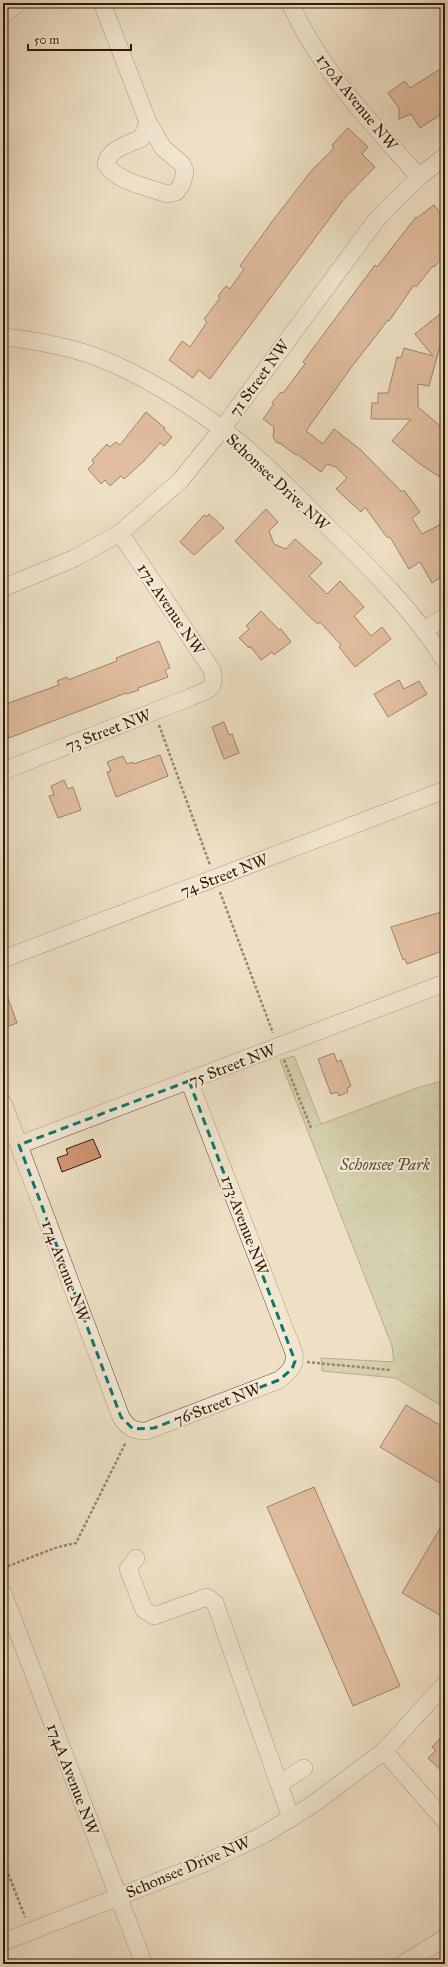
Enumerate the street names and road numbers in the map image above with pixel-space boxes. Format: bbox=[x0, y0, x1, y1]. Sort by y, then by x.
street label: 170A Avenue NW bbox=[312, 50, 402, 155]
street label: 71 Street NW bbox=[225, 335, 294, 420]
street label: Schonsee Drive NW bbox=[223, 430, 334, 535]
street label: 172 Avenue NW bbox=[133, 560, 209, 659]
street label: 73 Street NW bbox=[62, 705, 154, 755]
street label: 74 Street NW bbox=[177, 849, 271, 900]
street label: 75 Street NW bbox=[186, 1039, 279, 1090]
street label: 173 Avenue NW bbox=[217, 1173, 273, 1278]
street label: 174 Avenue NW bbox=[38, 1218, 94, 1325]
street label: 76 Street NW bbox=[171, 1378, 264, 1429]
street label: 174A Avenue NW bbox=[43, 1721, 103, 1838]
street label: Schonsee Drive NW bbox=[123, 1832, 254, 1902]

